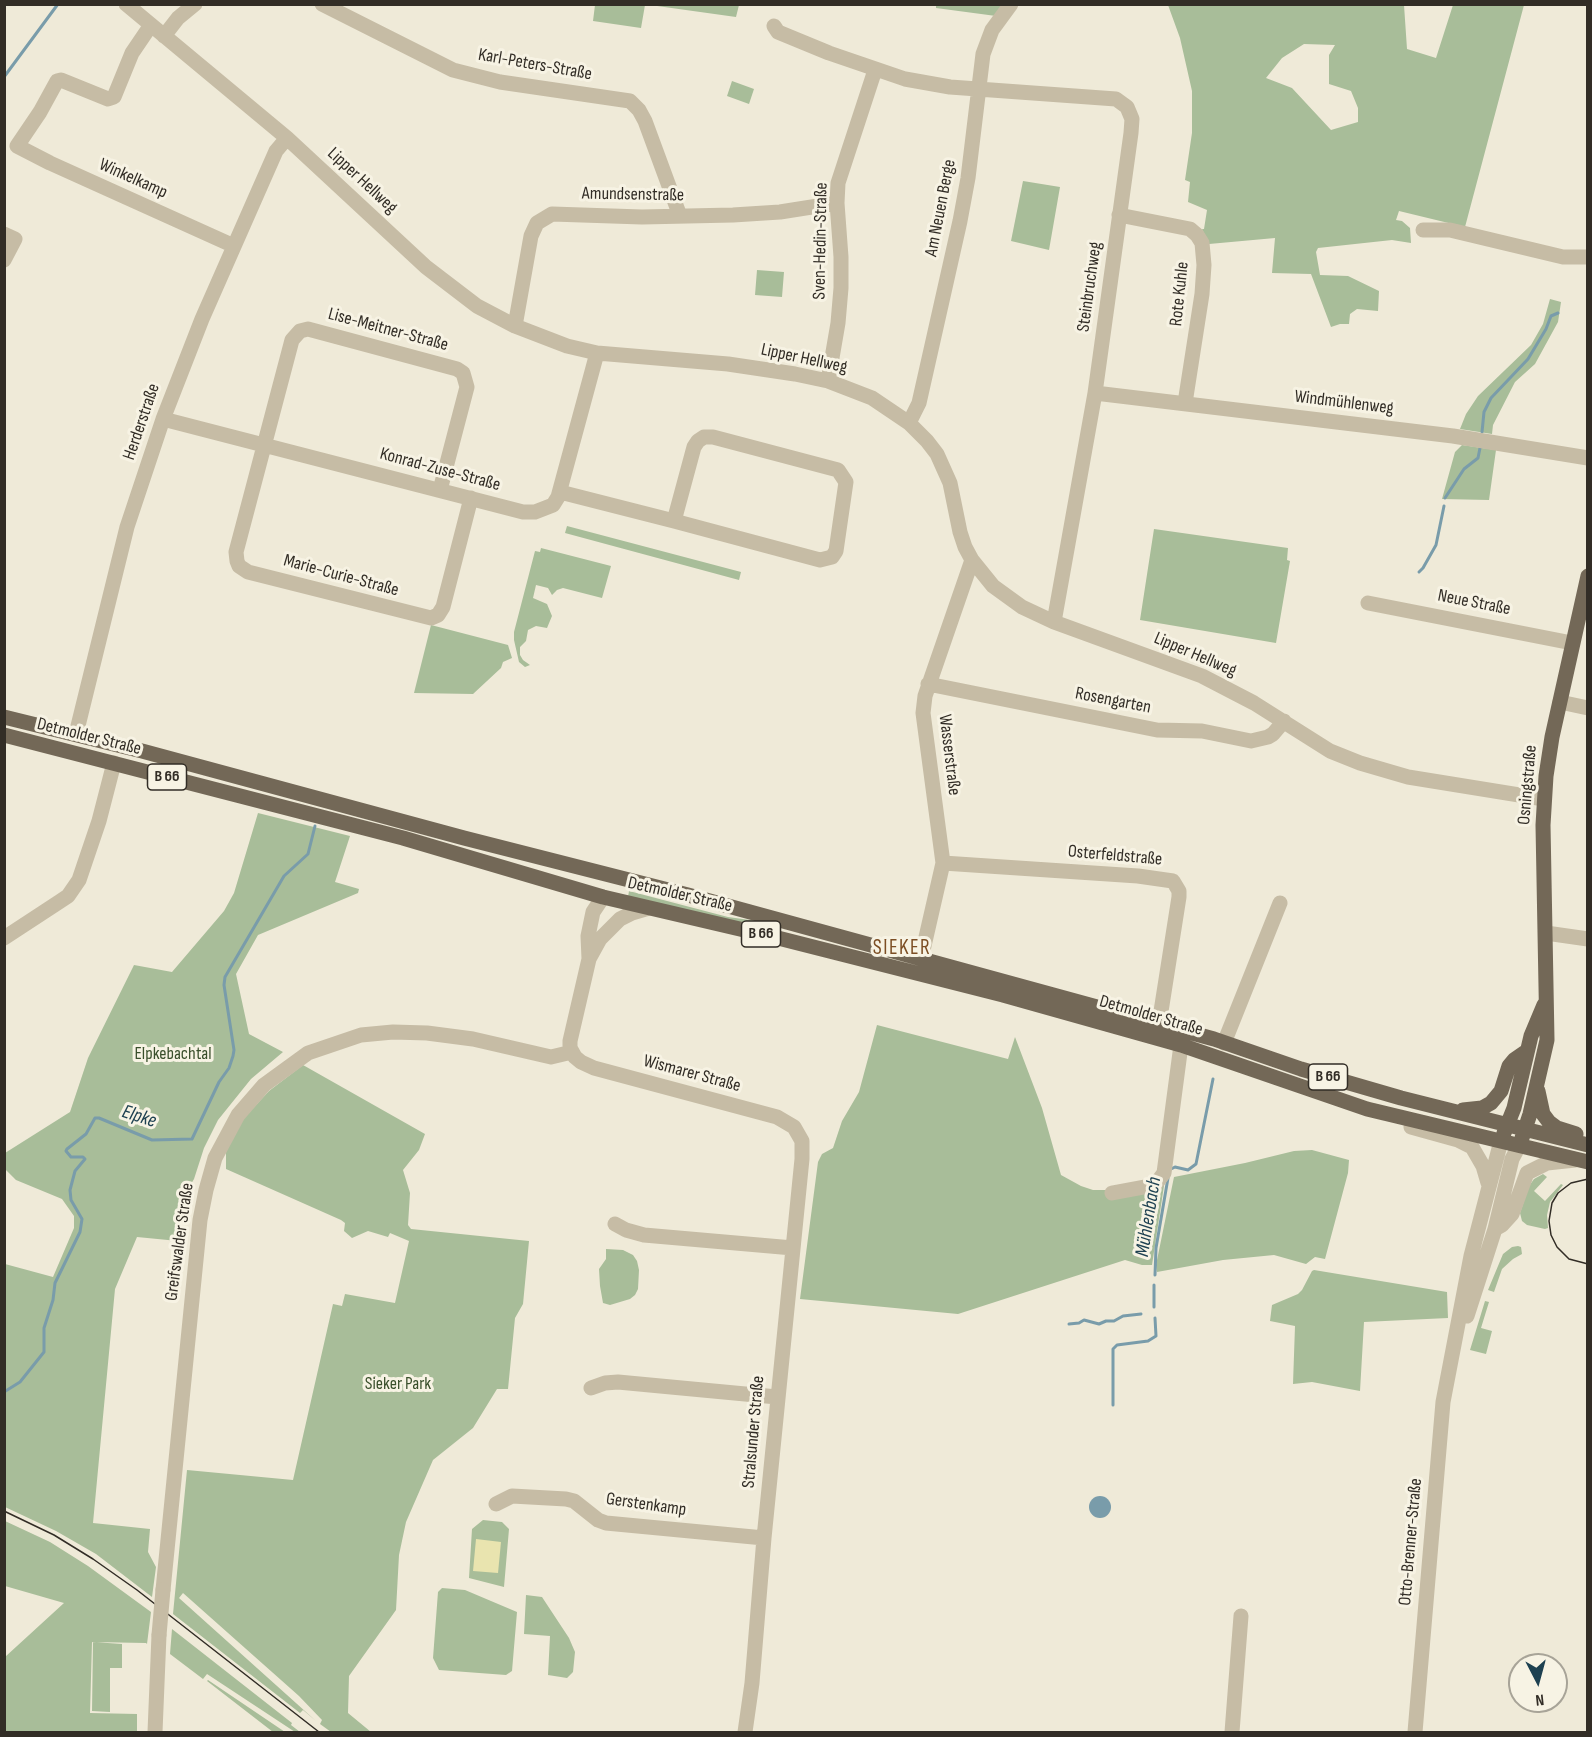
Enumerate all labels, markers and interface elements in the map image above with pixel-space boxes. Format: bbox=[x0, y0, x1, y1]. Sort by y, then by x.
street label: Karl-Peters-Straße bbox=[476, 44, 594, 86]
street label: Lipper Hellweg bbox=[323, 143, 401, 219]
street label: Winkelkamp bbox=[95, 154, 171, 204]
street label: Am Neuen Berge bbox=[921, 158, 961, 258]
street label: Sven-Hedin-Straße bbox=[809, 182, 833, 300]
street label: Amundsenstraße bbox=[582, 183, 684, 207]
street label: Steinbruchweg bbox=[1073, 241, 1107, 333]
street label: Rote Kuhle bbox=[1166, 261, 1194, 327]
street label: Lise-Meitner-Straße bbox=[326, 304, 450, 356]
street label: Lipper Hellweg bbox=[759, 339, 849, 379]
street label: Herderstraße bbox=[119, 381, 165, 463]
street label: Windmühlenweg bbox=[1293, 386, 1395, 420]
street label: Konrad-Zuse-Straße bbox=[377, 444, 503, 496]
street label: Marie-Curie-Straße bbox=[281, 550, 401, 602]
street label: Neue Straße bbox=[1436, 585, 1512, 621]
street label: Lipper Hellweg bbox=[1150, 628, 1240, 682]
street label: Rosengarten bbox=[1073, 683, 1153, 719]
street label: Wasserstraße bbox=[933, 713, 965, 797]
street label: Detmolder Straße bbox=[35, 714, 143, 760]
street label: Osningstraße bbox=[1514, 744, 1542, 826]
road number: B 66 bbox=[148, 764, 186, 790]
street label: Osterfeldstraße bbox=[1067, 841, 1163, 871]
street label: Detmolder Straße bbox=[626, 873, 734, 917]
road number: B 66 bbox=[742, 921, 780, 947]
district label: SIEKER bbox=[873, 936, 931, 962]
street label: Detmolder Straße bbox=[1097, 991, 1205, 1041]
park label: Elpkebachtal bbox=[134, 1043, 212, 1065]
street label: Wismarer Straße bbox=[641, 1051, 743, 1097]
road number: B 66 bbox=[1308, 1064, 1348, 1090]
water label: Elpke bbox=[119, 1100, 159, 1134]
water label: Mühlenbach bbox=[1131, 1175, 1167, 1259]
street label: Greifswalder Straße bbox=[161, 1182, 199, 1302]
park label: Sieker Park bbox=[365, 1373, 431, 1395]
street label: Stralsunder Straße bbox=[738, 1375, 770, 1489]
street label: Otto-Brenner-Straße bbox=[1395, 1477, 1427, 1607]
street label: Gerstenkamp bbox=[605, 1489, 687, 1521]
north arrow bbox=[1508, 1653, 1568, 1713]
text: N bbox=[1534, 1690, 1545, 1709]

